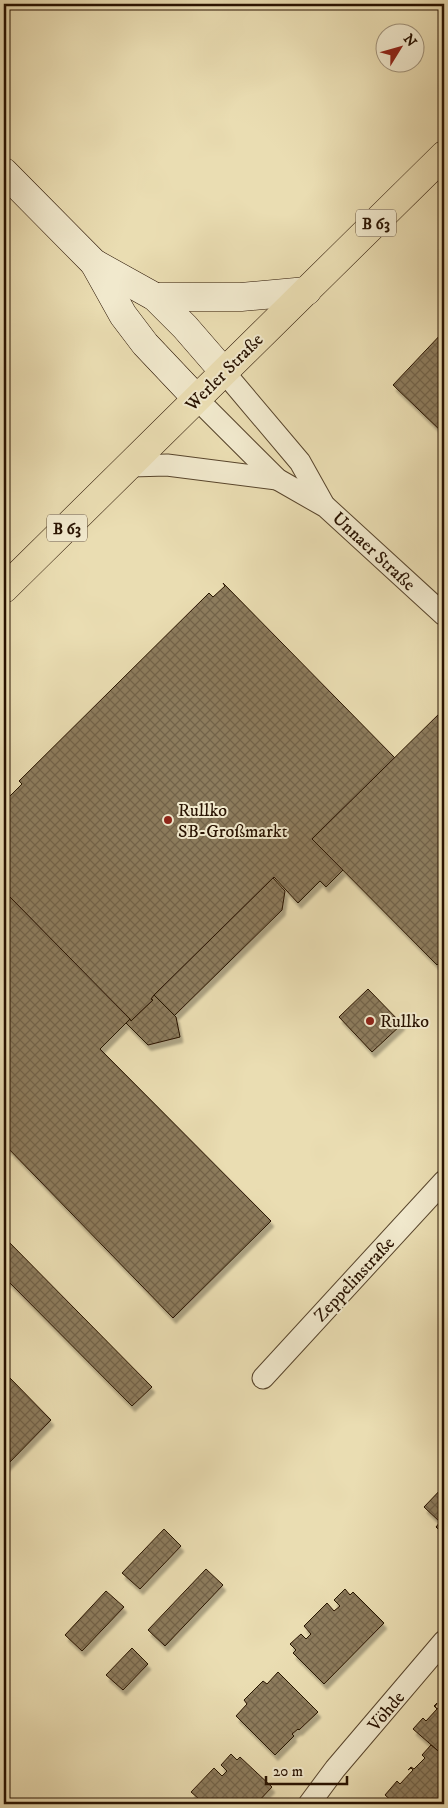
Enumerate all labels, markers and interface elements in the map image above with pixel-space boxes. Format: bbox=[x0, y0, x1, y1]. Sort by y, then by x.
north arrow bbox=[376, 22, 426, 72]
text: N bbox=[399, 31, 421, 51]
road number: B 63 bbox=[356, 210, 396, 237]
street label: Werler Straße bbox=[181, 329, 268, 417]
street label: Unnaer Straße bbox=[327, 508, 420, 596]
road number: B 63 bbox=[47, 514, 87, 542]
place label: Rullko SB-Großmarkt bbox=[178, 800, 288, 843]
marker: Rullko SB-Großmarkt bbox=[162, 814, 174, 826]
place label: Rullko bbox=[380, 1011, 429, 1033]
marker: Rullko bbox=[364, 1015, 376, 1027]
street label: Zeppelinstraße bbox=[310, 1233, 400, 1327]
street label: Vöhde bbox=[363, 1687, 410, 1737]
scale bar bbox=[266, 1753, 347, 1785]
text: 20 m bbox=[273, 1762, 303, 1781]

